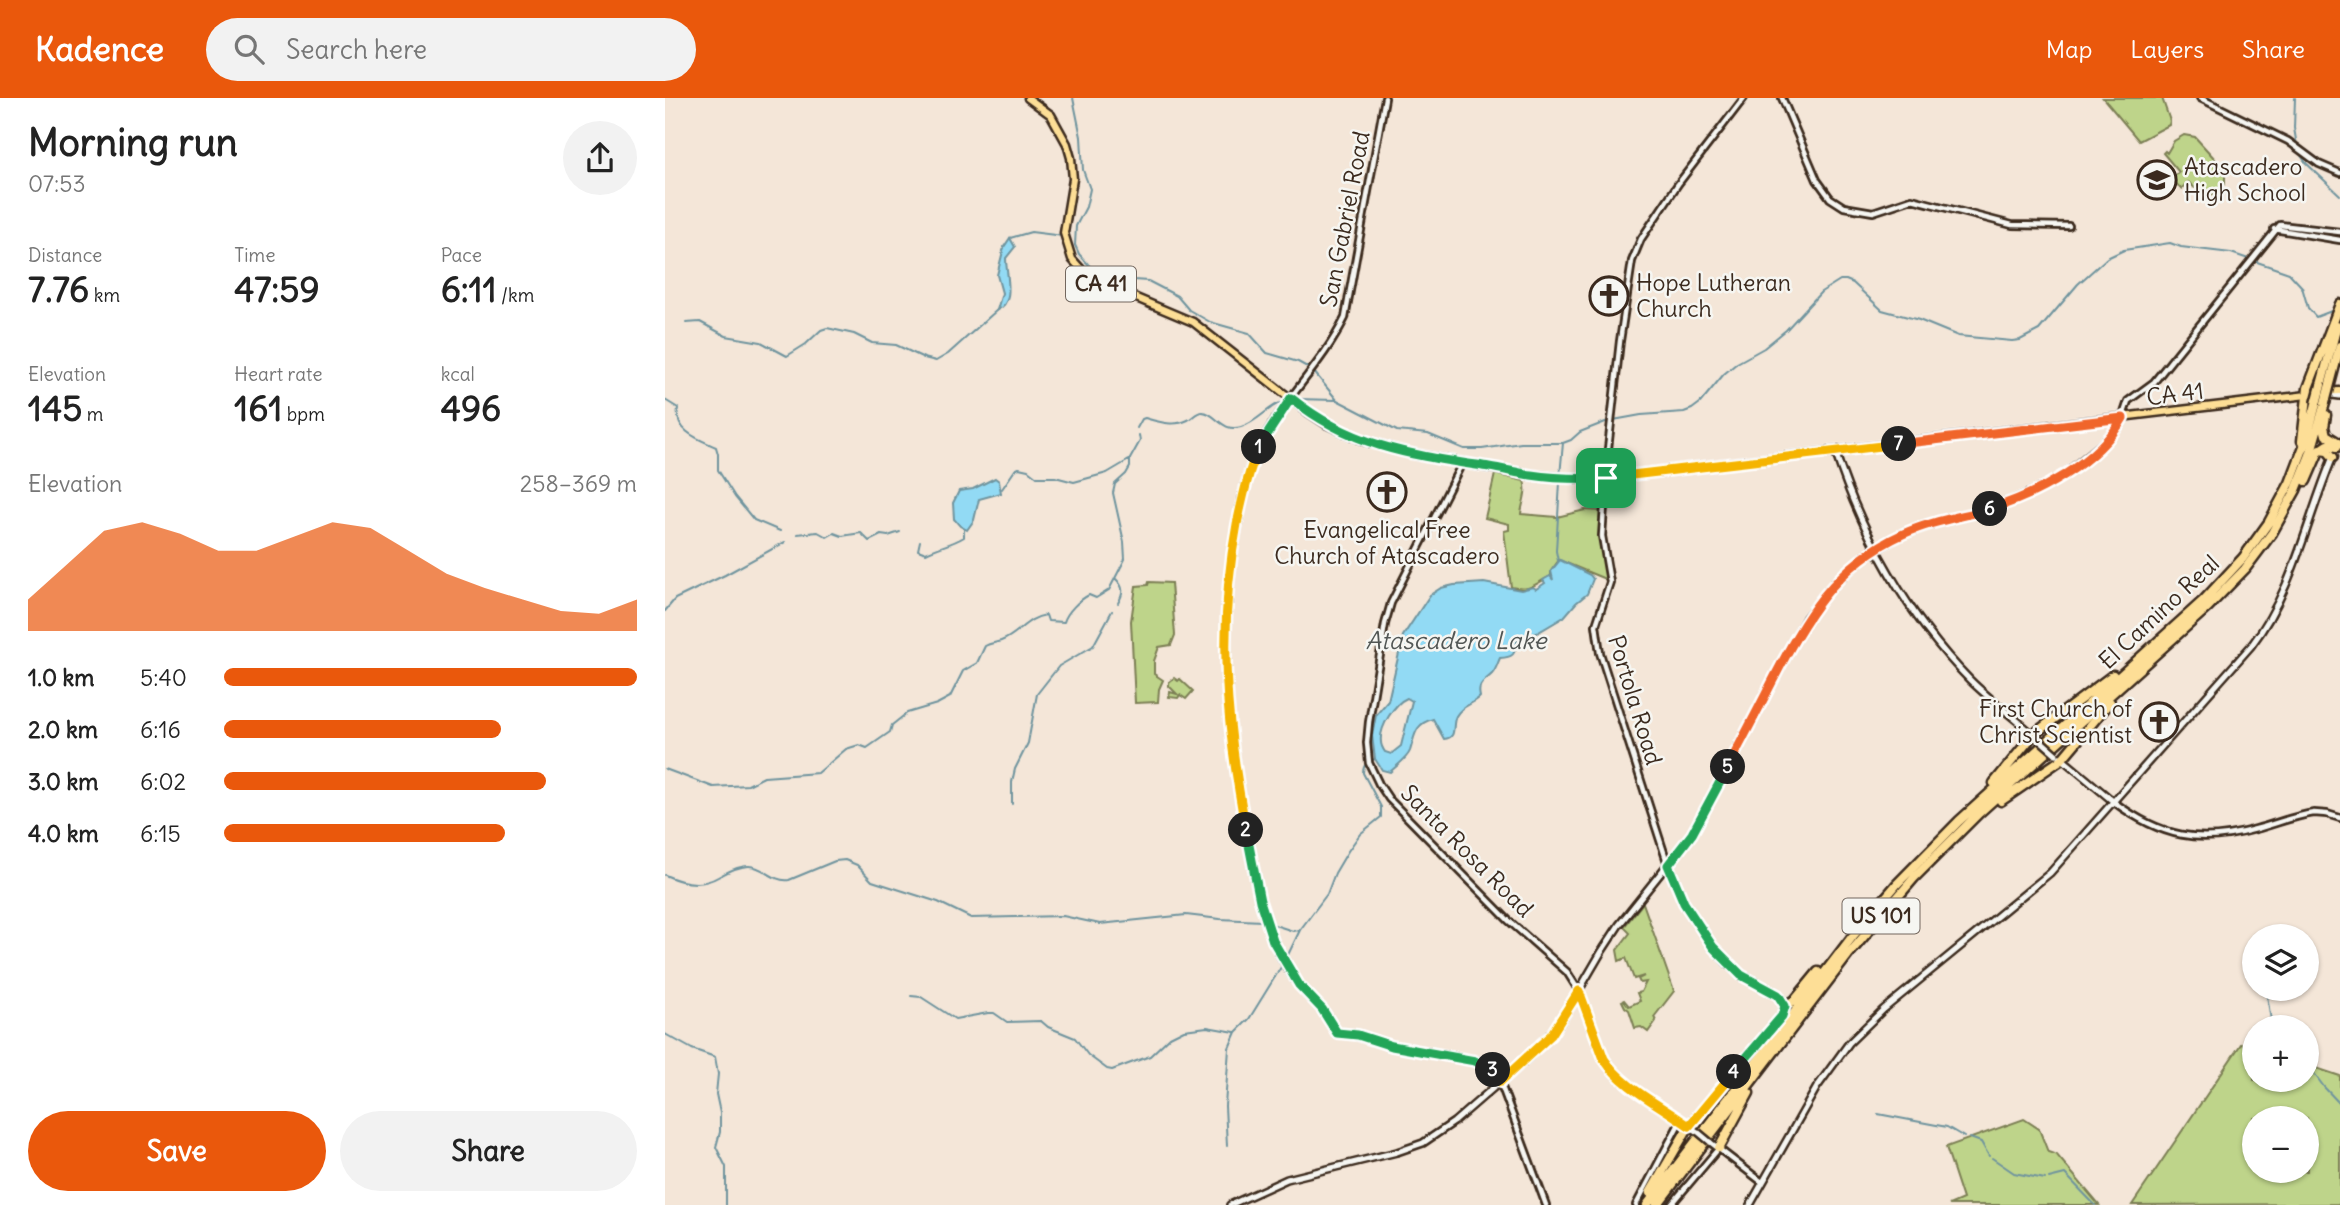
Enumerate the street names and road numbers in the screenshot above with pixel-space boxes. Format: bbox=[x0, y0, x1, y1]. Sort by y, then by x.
street label: San Gabriel Road bbox=[1313, 128, 1376, 309]
road number: CA 41 bbox=[1066, 266, 1136, 302]
street label: CA 41 bbox=[2145, 376, 2205, 411]
street label: El Camino Real bbox=[2092, 548, 2225, 675]
street label: Portola Road bbox=[1602, 632, 1669, 768]
street label: Santa Rosa Road bbox=[1395, 778, 1540, 923]
road number: US 101 bbox=[1843, 898, 1919, 934]

